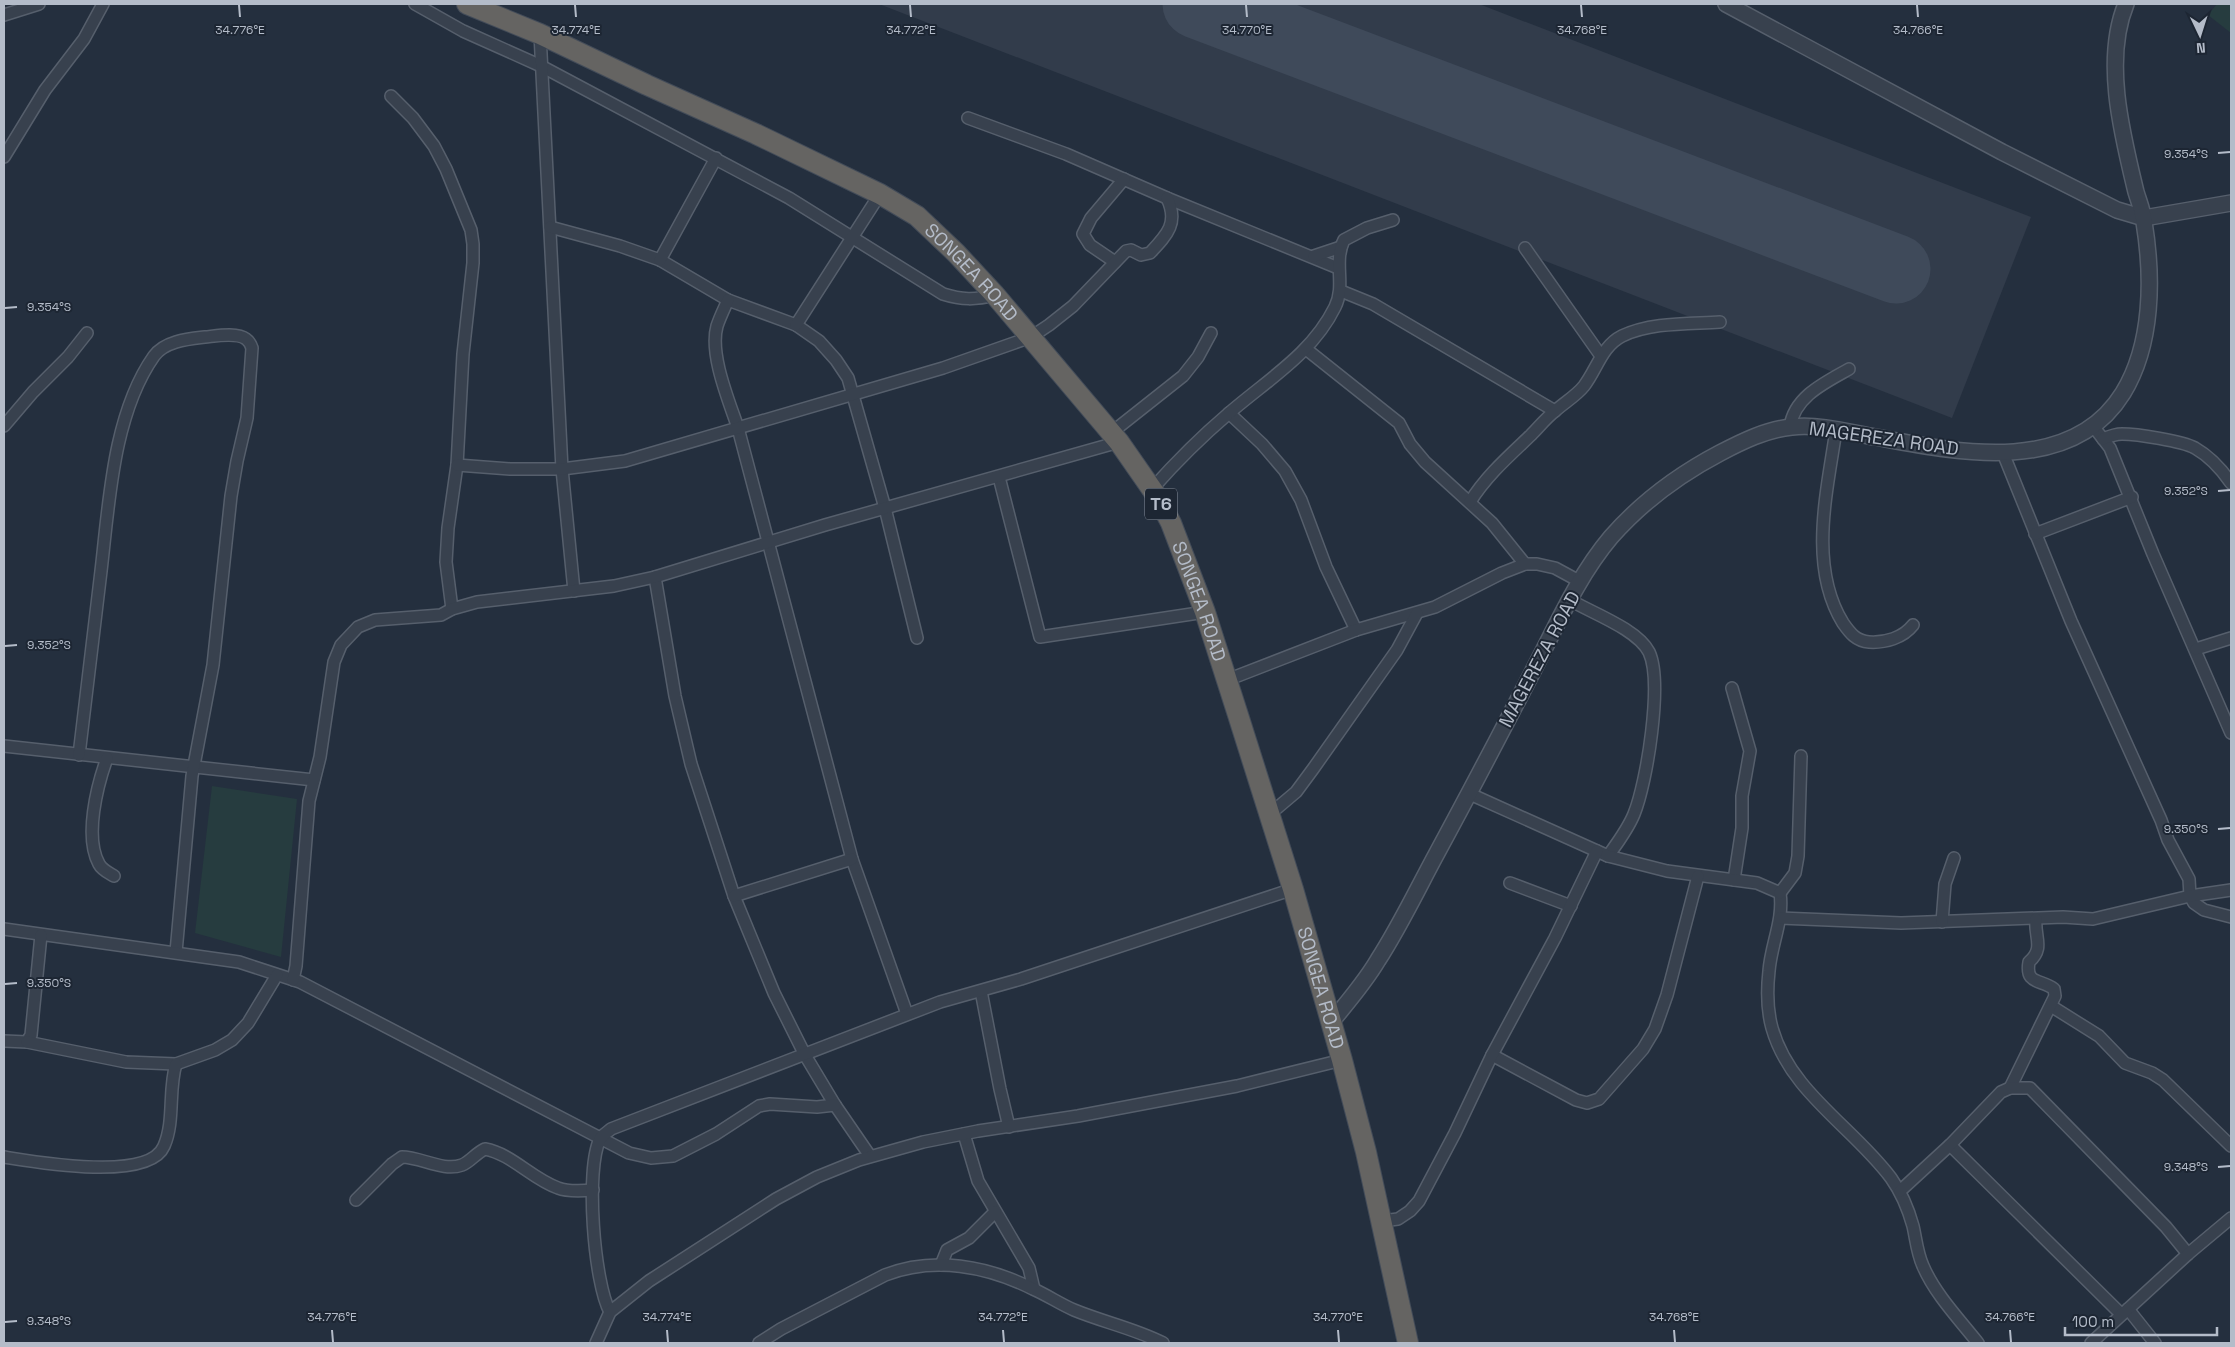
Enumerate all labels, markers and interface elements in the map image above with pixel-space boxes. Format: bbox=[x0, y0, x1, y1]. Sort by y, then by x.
north arrow bbox=[2175, 10, 2225, 60]
text: 34.776°E bbox=[215, 22, 265, 38]
text: 34.774°E bbox=[551, 22, 601, 38]
text: 34.772°E bbox=[886, 22, 936, 38]
text: 34.770°E bbox=[1222, 22, 1272, 38]
text: 34.768°E bbox=[1557, 22, 1607, 38]
text: 34.766°E bbox=[1893, 22, 1943, 38]
text: N bbox=[2196, 39, 2206, 57]
text: 9.354°S bbox=[2164, 146, 2208, 162]
street label: SONGEA ROAD bbox=[919, 218, 1024, 326]
text: 9.354°S bbox=[27, 299, 71, 315]
street label: MAGEREZA ROAD bbox=[1808, 416, 1960, 461]
text: 9.352°S bbox=[2164, 483, 2208, 499]
road number: T6 bbox=[1145, 488, 1177, 520]
street label: SONGEA ROAD bbox=[1166, 538, 1232, 665]
street label: MAGEREZA ROAD bbox=[1493, 587, 1586, 732]
text: 9.352°S bbox=[27, 637, 71, 653]
text: 9.350°S bbox=[2164, 821, 2208, 837]
street label: SONGEA ROAD bbox=[1291, 924, 1350, 1052]
text: 9.350°S bbox=[27, 975, 71, 991]
text: 9.348°S bbox=[2164, 1159, 2208, 1175]
scale bar bbox=[2065, 1304, 2218, 1336]
text: 34.776°E bbox=[307, 1309, 357, 1325]
text: 34.774°E bbox=[642, 1309, 692, 1325]
text: 34.772°E bbox=[978, 1309, 1028, 1325]
text: 34.770°E bbox=[1313, 1309, 1363, 1325]
text: 34.768°E bbox=[1649, 1309, 1699, 1325]
text: 34.766°E bbox=[1985, 1309, 2035, 1325]
text: 100 m bbox=[2072, 1312, 2114, 1331]
text: 9.348°S bbox=[27, 1313, 71, 1329]

